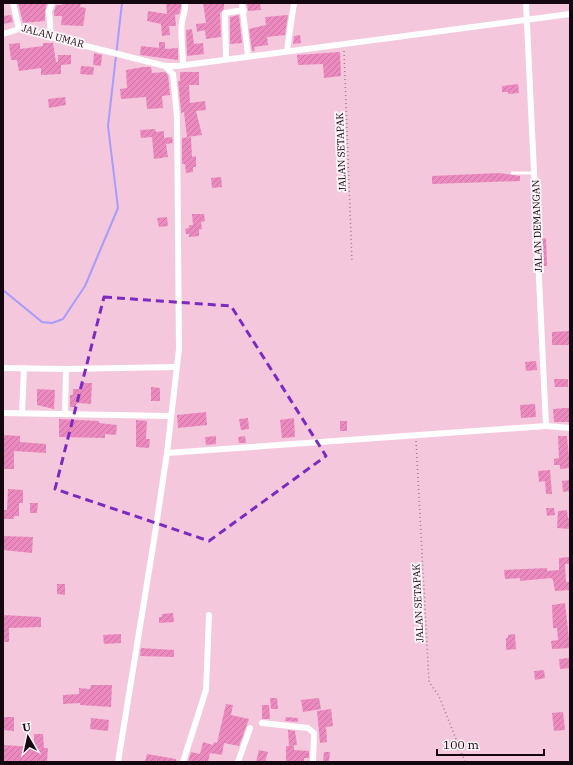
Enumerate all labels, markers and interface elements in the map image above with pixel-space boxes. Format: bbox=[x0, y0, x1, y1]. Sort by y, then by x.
street label: JALAN UMAR bbox=[20, 21, 86, 51]
street label: JALAN SETAPAK bbox=[333, 112, 349, 192]
street label: JALAN DEMANGAN bbox=[529, 179, 545, 273]
street label: JALAN SETAPAK bbox=[409, 563, 427, 643]
north arrow bbox=[8, 717, 48, 757]
text: U bbox=[21, 719, 32, 735]
scale bar bbox=[437, 731, 544, 757]
text: 100 m bbox=[443, 737, 479, 752]

